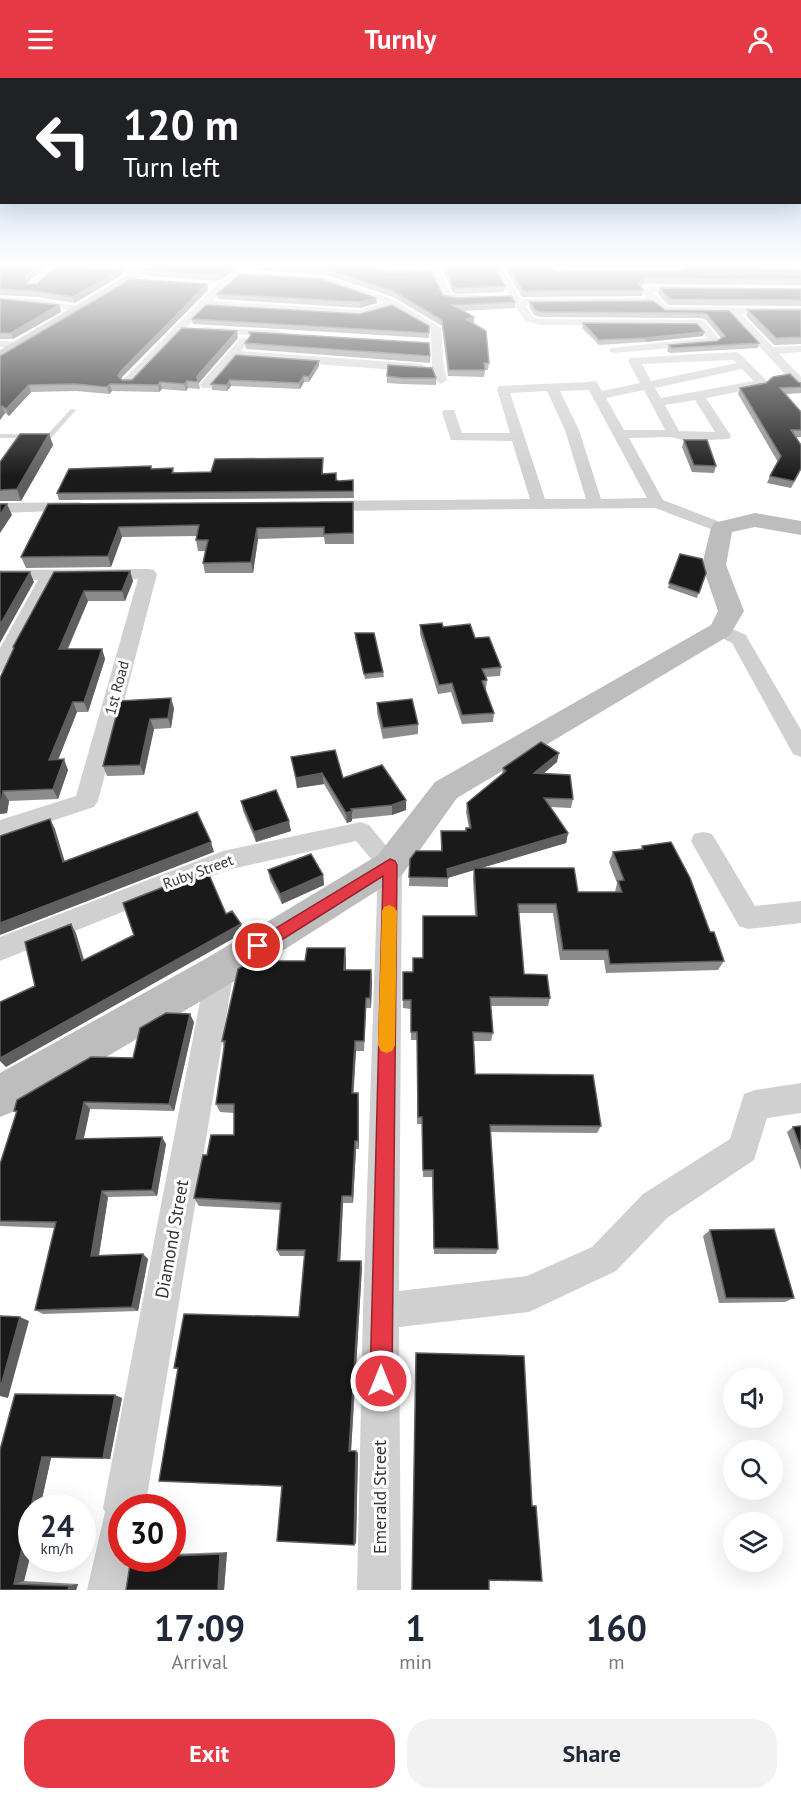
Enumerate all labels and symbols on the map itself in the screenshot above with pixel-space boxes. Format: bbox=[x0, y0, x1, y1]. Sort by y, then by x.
street label: 1st Road bbox=[100, 659, 133, 717]
street label: Ruby Street bbox=[160, 850, 236, 893]
pin bbox=[232, 920, 283, 971]
street label: Diamond Street bbox=[150, 1178, 193, 1300]
position arrow bbox=[349, 1349, 413, 1413]
street label: Emerald Street bbox=[368, 1440, 391, 1554]
speed limit sign: 30 bbox=[108, 1494, 186, 1572]

